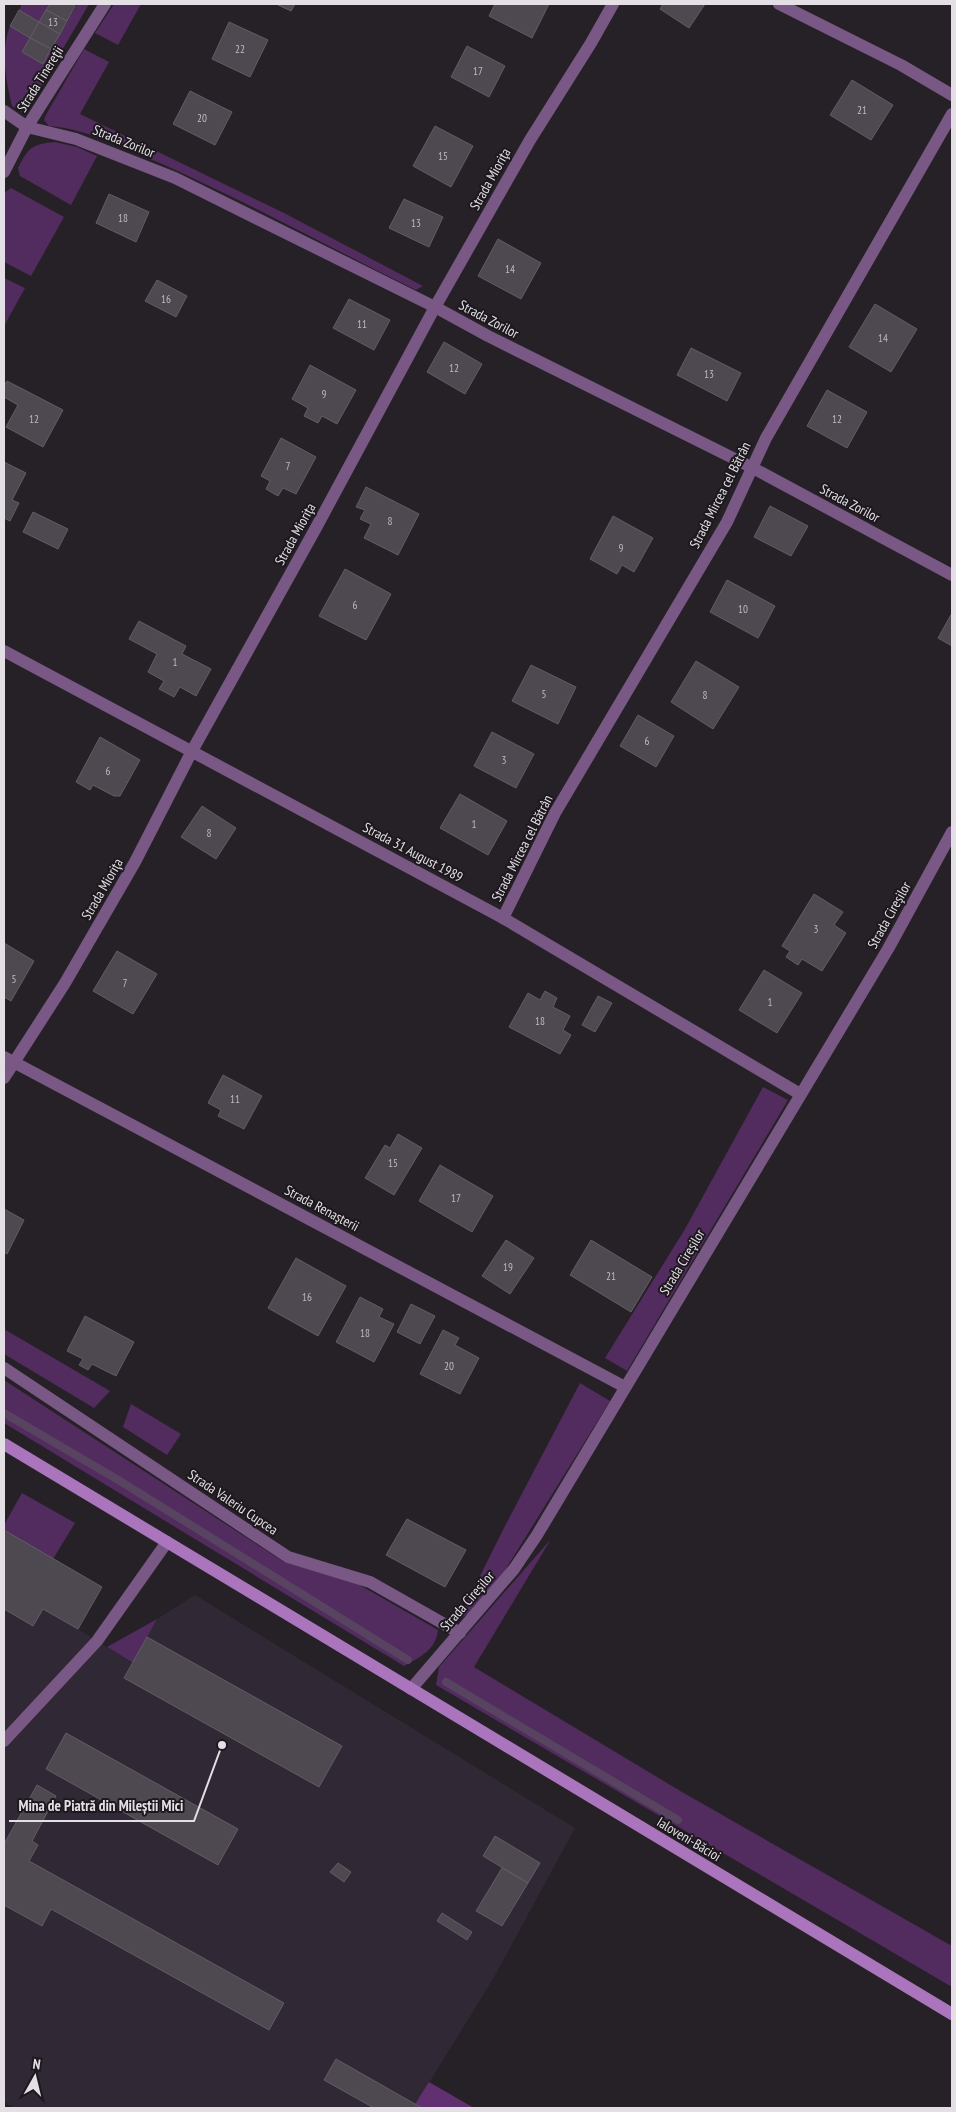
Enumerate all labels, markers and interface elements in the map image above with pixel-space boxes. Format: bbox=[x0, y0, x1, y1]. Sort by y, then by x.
house number: 13 bbox=[48, 15, 58, 29]
house number: 22 bbox=[235, 42, 245, 56]
street label: Strada Tinereţii bbox=[13, 43, 67, 115]
house number: 17 bbox=[473, 64, 483, 78]
house number: 21 bbox=[857, 103, 867, 117]
house number: 20 bbox=[197, 111, 207, 125]
street label: Strada Zorilor bbox=[90, 120, 158, 162]
street label: Strada Mioriţa bbox=[466, 145, 514, 213]
house number: 15 bbox=[438, 149, 448, 163]
house number: 18 bbox=[118, 211, 128, 225]
house number: 13 bbox=[411, 216, 421, 230]
house number: 14 bbox=[505, 262, 515, 276]
house number: 16 bbox=[161, 292, 171, 306]
street label: Strada Zorilor bbox=[456, 296, 522, 342]
house number: 11 bbox=[357, 317, 367, 331]
house number: 14 bbox=[878, 331, 888, 345]
house number: 12 bbox=[449, 361, 459, 375]
house number: 13 bbox=[704, 367, 714, 381]
house number: 9 bbox=[322, 387, 327, 401]
house number: 12 bbox=[29, 412, 39, 426]
house number: 12 bbox=[832, 412, 842, 426]
street label: Strada Mircea cel Bătrân bbox=[685, 439, 755, 551]
house number: 7 bbox=[286, 459, 291, 473]
street label: Strada Zorilor bbox=[817, 480, 883, 526]
street label: Strada Mioriţa bbox=[271, 500, 319, 568]
house number: 8 bbox=[388, 514, 393, 528]
house number: 9 bbox=[619, 541, 624, 555]
house number: 6 bbox=[353, 598, 358, 612]
house number: 10 bbox=[738, 602, 748, 616]
house number: 1 bbox=[173, 655, 178, 669]
house number: 5 bbox=[542, 687, 547, 701]
house number: 8 bbox=[703, 688, 708, 702]
house number: 6 bbox=[645, 734, 650, 748]
house number: 3 bbox=[502, 753, 507, 767]
house number: 6 bbox=[106, 764, 111, 778]
street label: Strada Mircea cel Bătrân bbox=[487, 792, 557, 904]
house number: 1 bbox=[472, 817, 477, 831]
street label: Strada 31 August 1989 bbox=[360, 818, 466, 886]
house number: 8 bbox=[207, 826, 212, 840]
street label: Strada Mioriţa bbox=[77, 855, 127, 923]
street label: Strada Cireşilor bbox=[863, 878, 915, 952]
house number: 3 bbox=[814, 922, 819, 936]
house number: 5 bbox=[12, 972, 17, 986]
house number: 7 bbox=[123, 976, 128, 990]
house number: 1 bbox=[768, 995, 773, 1009]
house number: 18 bbox=[535, 1014, 545, 1028]
house number: 11 bbox=[230, 1092, 240, 1106]
house number: 15 bbox=[388, 1156, 398, 1170]
street label: Strada Renaşterii bbox=[282, 1181, 362, 1235]
house number: 17 bbox=[451, 1191, 461, 1205]
street label: Strada Cireşilor bbox=[655, 1226, 709, 1298]
house number: 19 bbox=[503, 1260, 513, 1274]
house number: 21 bbox=[606, 1269, 616, 1283]
house number: 16 bbox=[302, 1290, 312, 1304]
house number: 18 bbox=[360, 1326, 370, 1340]
house number: 20 bbox=[444, 1359, 454, 1373]
street label: Strada Valeriu Cupcea bbox=[185, 1465, 281, 1539]
street label: Strada Cireşilor bbox=[436, 1567, 498, 1635]
callout: Mina de Piatră din Mileștii Mici bbox=[9, 1791, 194, 1821]
text: Mina de Piatră din Mileștii Mici bbox=[19, 1796, 183, 1815]
street label: Ialoveni-Băcioi bbox=[654, 1813, 724, 1865]
north arrow bbox=[10, 2052, 60, 2102]
text: N bbox=[32, 2055, 42, 2074]

